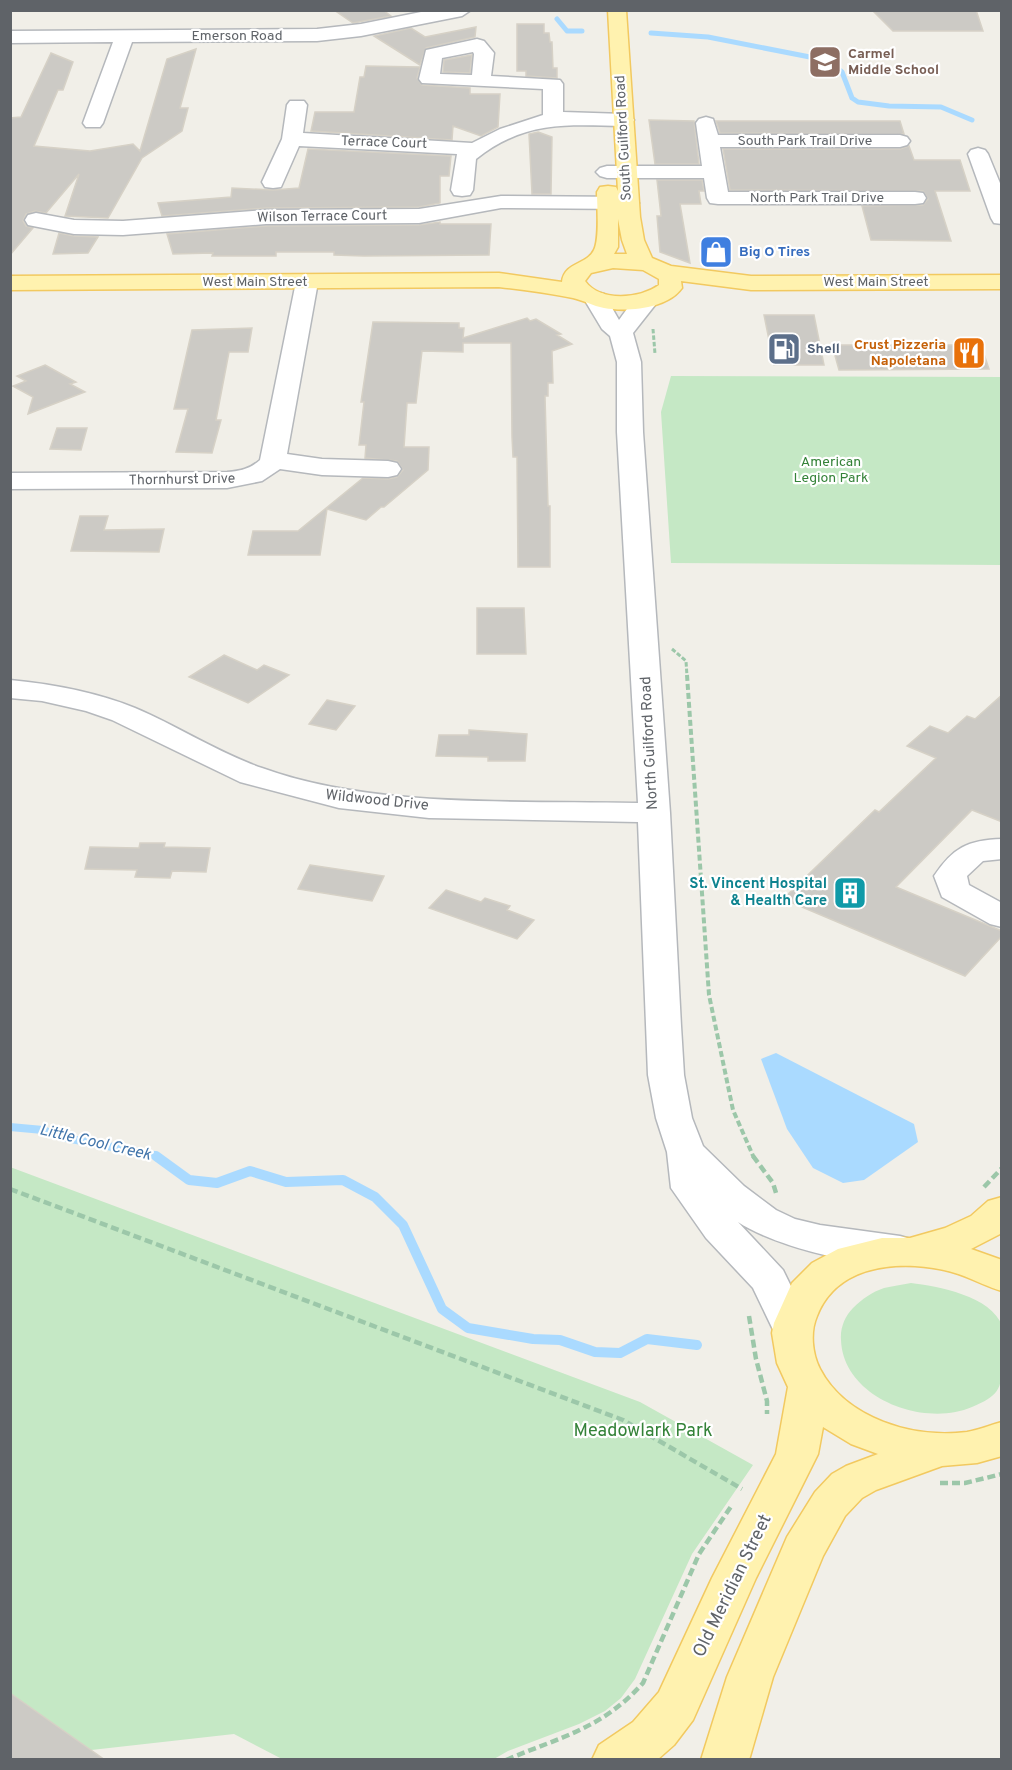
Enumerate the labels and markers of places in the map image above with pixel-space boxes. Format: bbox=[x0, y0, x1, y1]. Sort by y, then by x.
school or university icon: Carmel Middle School bbox=[807, 44, 843, 80]
place label: Carmel Middle School bbox=[848, 46, 939, 79]
shop icon: Big O Tires bbox=[698, 234, 734, 270]
place label: Big O Tires bbox=[739, 244, 810, 261]
fuel station icon: Shell bbox=[766, 331, 802, 367]
restaurant icon: Crust Pizzeria Napoletana bbox=[951, 335, 987, 371]
place label: Crust Pizzeria Napoletana bbox=[854, 337, 946, 370]
place label: Shell bbox=[807, 341, 840, 358]
place label: St. Vincent Hospital & Health Care bbox=[689, 875, 827, 911]
building icon: St. Vincent Hospital & Health Care bbox=[832, 875, 868, 911]

